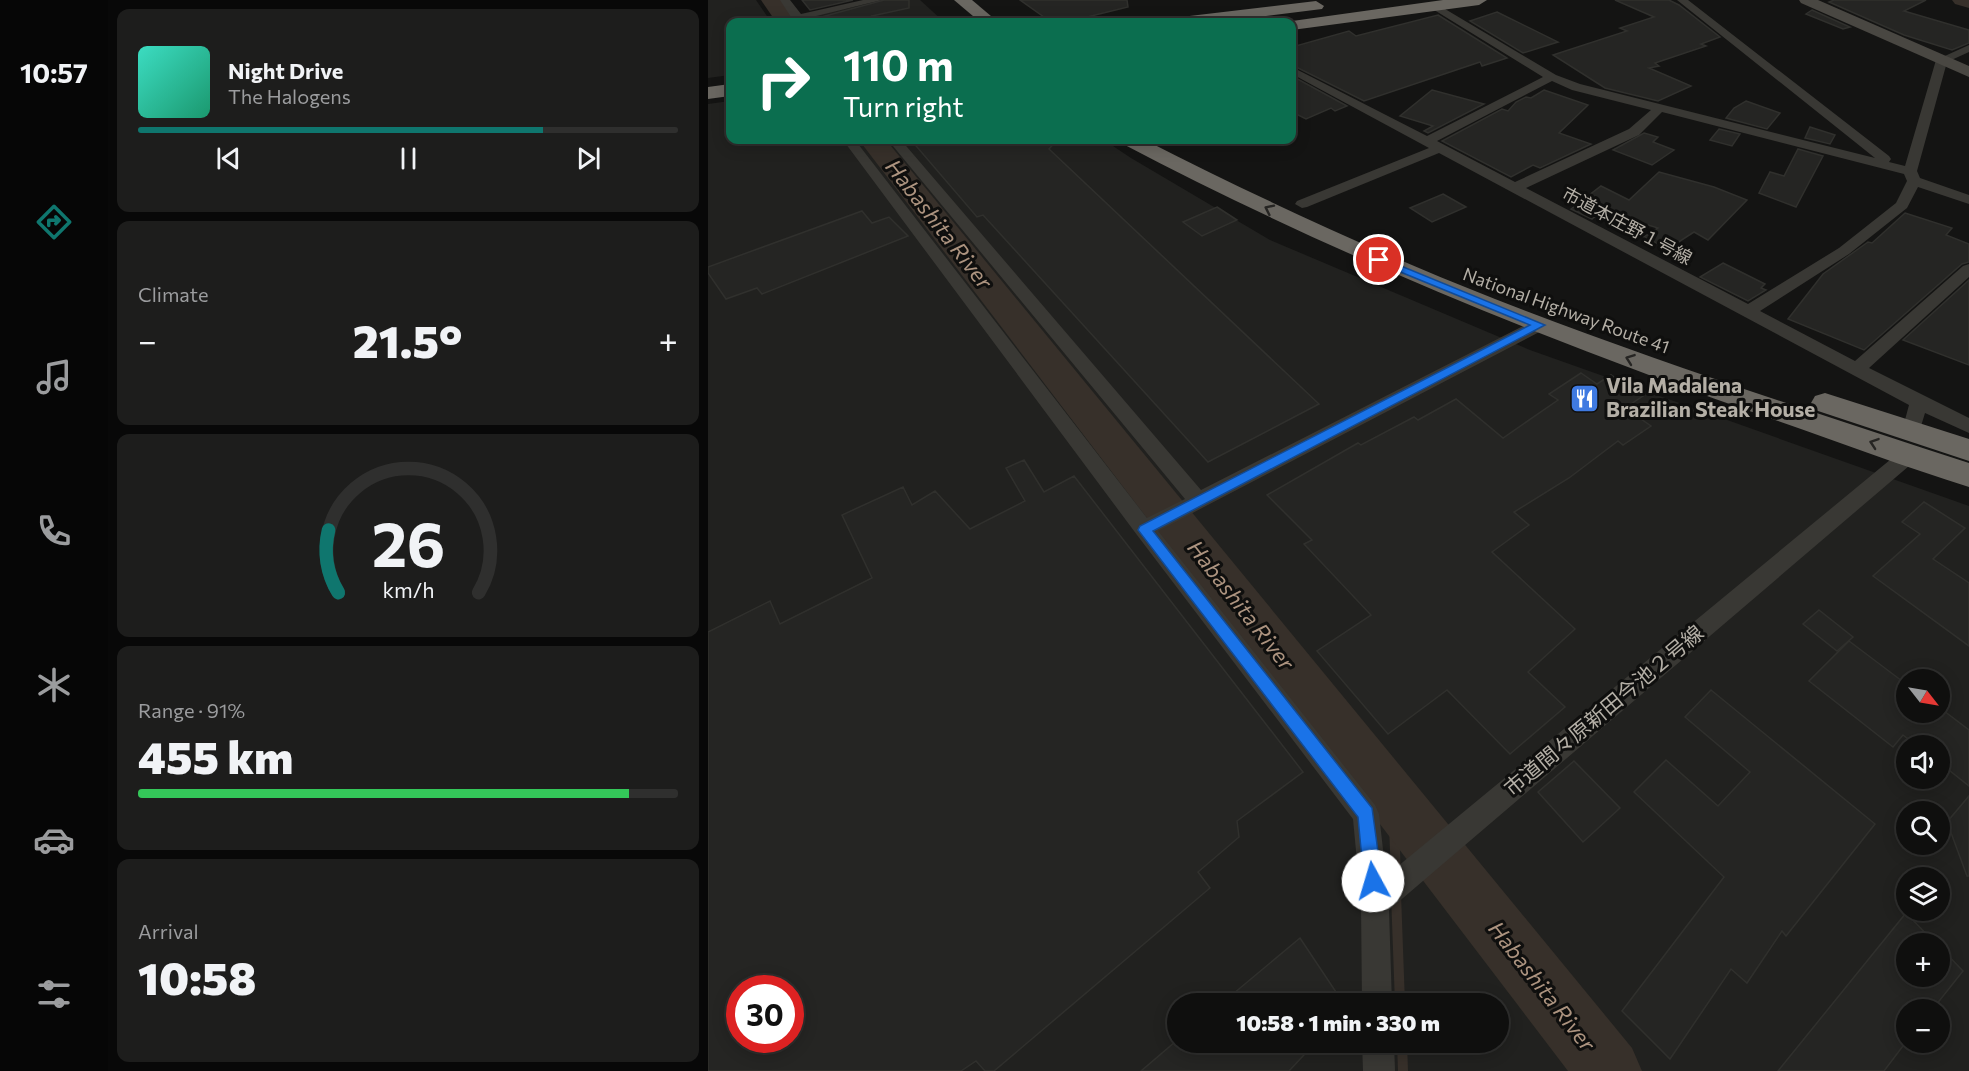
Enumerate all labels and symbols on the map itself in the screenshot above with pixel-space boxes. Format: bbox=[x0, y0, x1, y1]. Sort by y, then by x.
water label: Habashita River bbox=[880, 153, 999, 295]
street label: 市道本庄野１号線 bbox=[1559, 182, 1696, 269]
one-way arrow bbox=[1264, 205, 1275, 217]
pin bbox=[1353, 234, 1404, 285]
street label: National Highway Route 41 bbox=[1460, 262, 1673, 358]
one-way arrow bbox=[1625, 353, 1636, 366]
place label: Vila Madalena Brazilian Steak House bbox=[1606, 372, 1815, 421]
restaurant icon: Vila Madalena Brazilian Steak House bbox=[1569, 382, 1601, 414]
one-way arrow bbox=[1869, 438, 1880, 450]
water label: Habashita River bbox=[1182, 534, 1301, 676]
street label: 市道間々原新田今池２号線 bbox=[1498, 619, 1708, 800]
north arrow bbox=[1896, 669, 1950, 723]
position arrow bbox=[1341, 849, 1405, 913]
water label: Habashita River bbox=[1483, 915, 1602, 1057]
speed limit sign: 30 bbox=[726, 975, 804, 1053]

